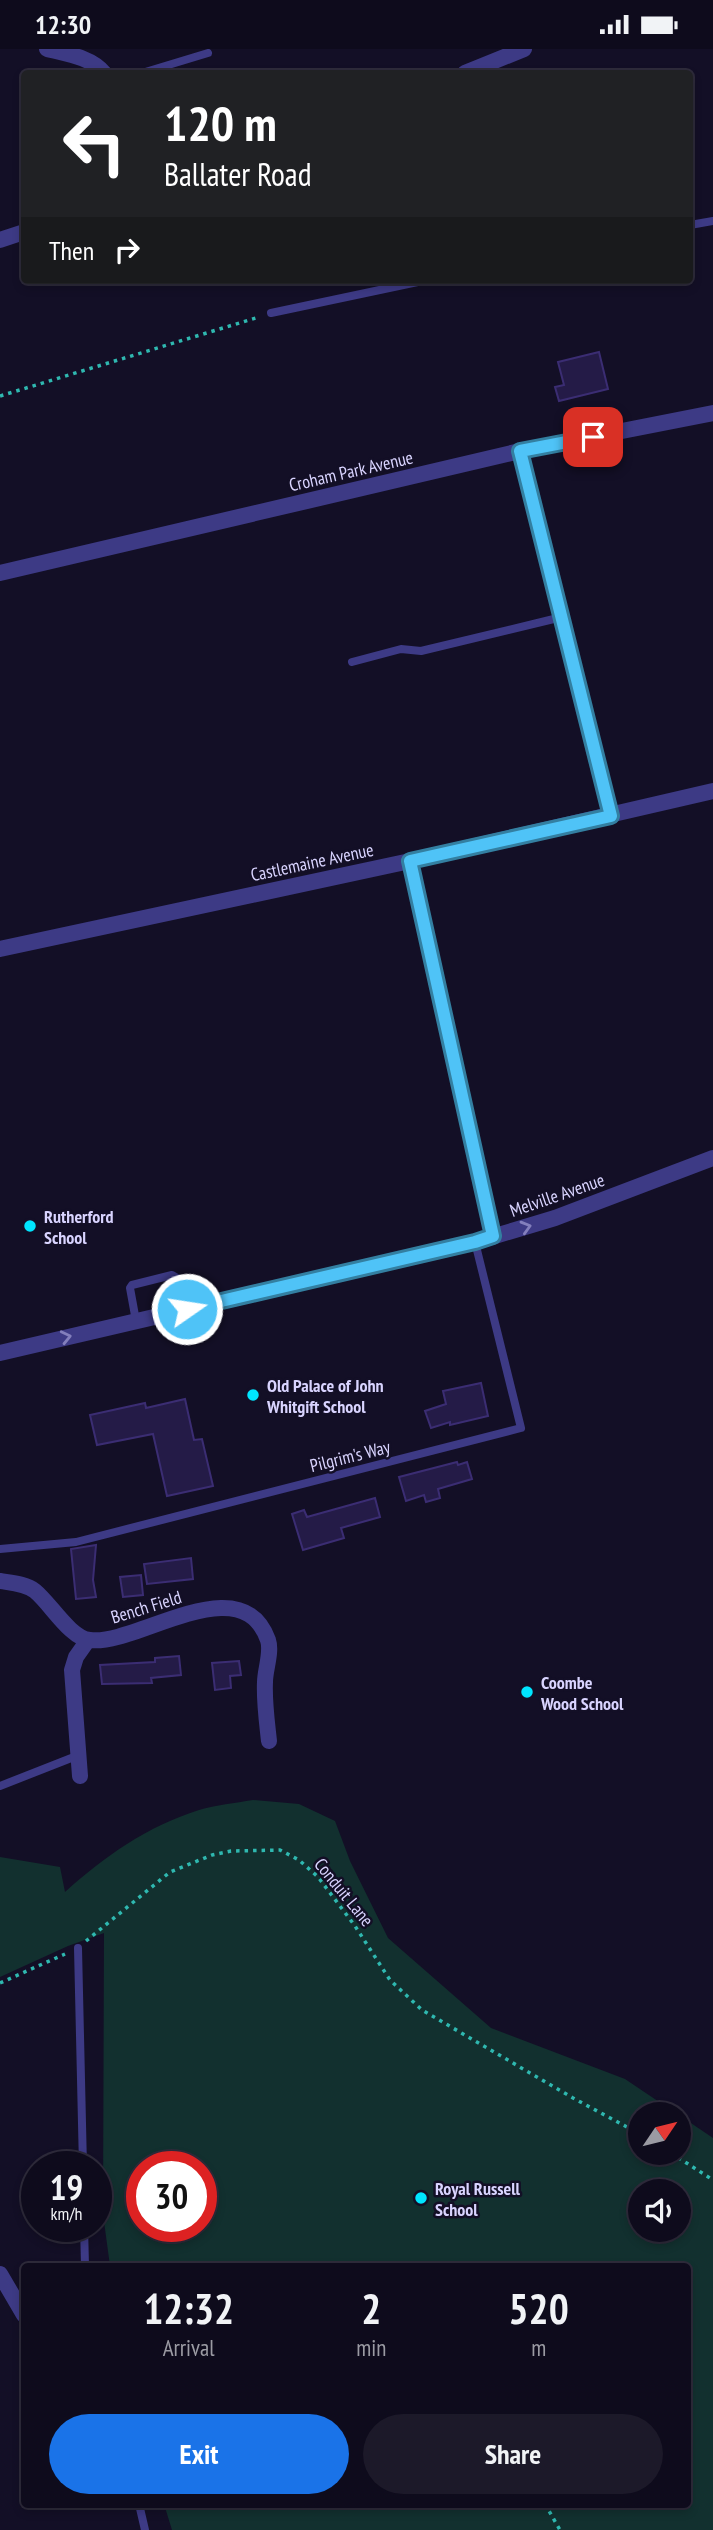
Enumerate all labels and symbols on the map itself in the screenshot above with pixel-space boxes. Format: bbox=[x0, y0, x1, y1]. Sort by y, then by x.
pin bbox=[563, 407, 623, 467]
street label: Croham Park Avenue bbox=[287, 446, 415, 496]
street label: Castlemaine Avenue bbox=[249, 838, 375, 886]
street label: Melville Avenue bbox=[507, 1168, 607, 1222]
place label: Rutherford School bbox=[44, 1205, 113, 1249]
marker: Rutherford School bbox=[22, 1218, 38, 1234]
one-way arrow bbox=[519, 1220, 531, 1235]
position arrow bbox=[150, 1272, 224, 1346]
one-way arrow bbox=[60, 1331, 72, 1346]
place label: Old Palace of John Whitgift School bbox=[266, 1374, 384, 1418]
marker: Old Palace of John Whitgift School bbox=[245, 1387, 261, 1403]
street label: Pilgrim's Way bbox=[307, 1435, 393, 1477]
street label: Bench Field bbox=[108, 1585, 184, 1629]
place label: Coombe Wood School bbox=[540, 1671, 624, 1715]
marker: Coombe Wood School bbox=[519, 1684, 535, 1700]
street label: Conduit Lane bbox=[309, 1853, 379, 1931]
north arrow bbox=[628, 2102, 691, 2165]
speed limit sign: 30 bbox=[126, 2151, 217, 2242]
place label: Royal Russell School bbox=[435, 2177, 521, 2221]
marker: Royal Russell School bbox=[413, 2190, 429, 2206]

